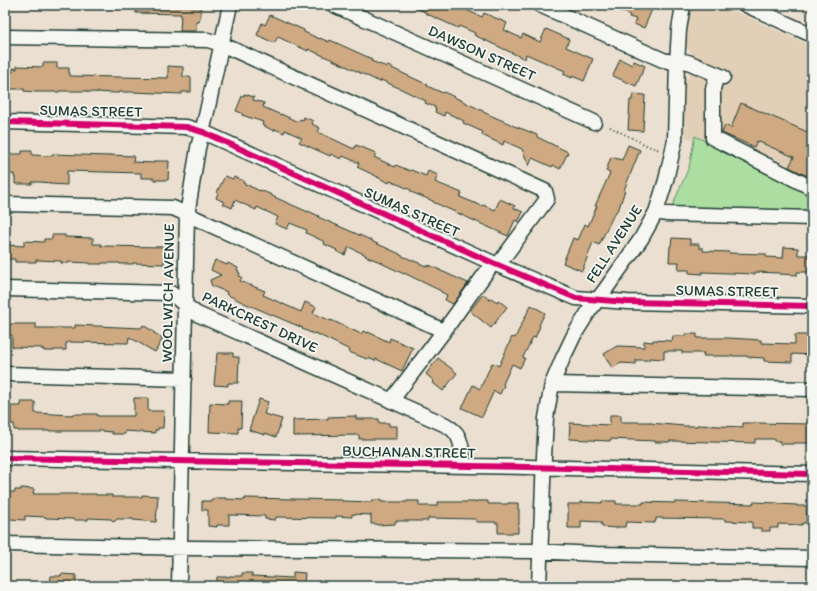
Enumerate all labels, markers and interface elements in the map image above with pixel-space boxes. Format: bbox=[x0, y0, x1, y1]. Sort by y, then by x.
street label: DAWSON STREET bbox=[425, 21, 539, 85]
street label: SUMAS STREET bbox=[39, 101, 143, 121]
street label: SUMAS STREET bbox=[361, 183, 463, 241]
street label: FELL AVENUE bbox=[582, 201, 646, 287]
street label: WOOLWICH AVENUE bbox=[158, 223, 178, 363]
street label: SUMAS STREET bbox=[675, 281, 779, 301]
street label: PARKCREST DRIVE bbox=[199, 287, 321, 357]
street label: BUCHANAN STREET bbox=[342, 442, 477, 462]

